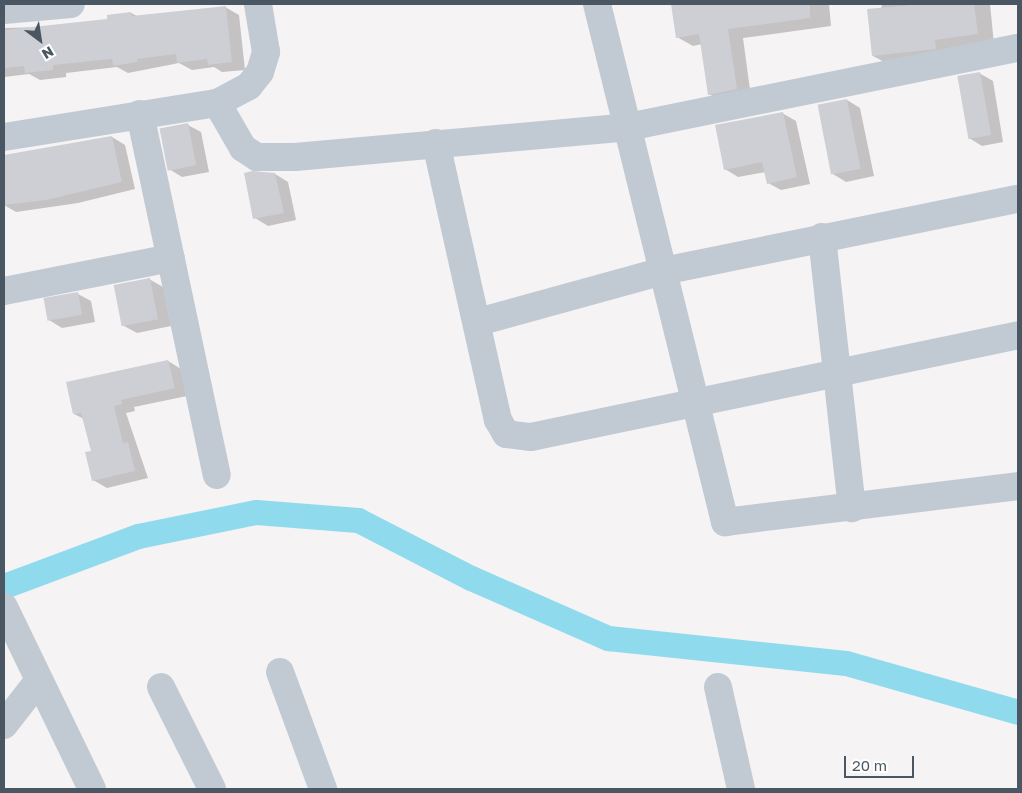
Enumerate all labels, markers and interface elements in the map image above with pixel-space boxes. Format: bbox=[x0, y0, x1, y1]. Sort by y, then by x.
north arrow bbox=[15, 15, 65, 65]
text: N bbox=[39, 43, 57, 63]
scale bar bbox=[847, 746, 917, 778]
text: 20 m bbox=[852, 756, 887, 774]

